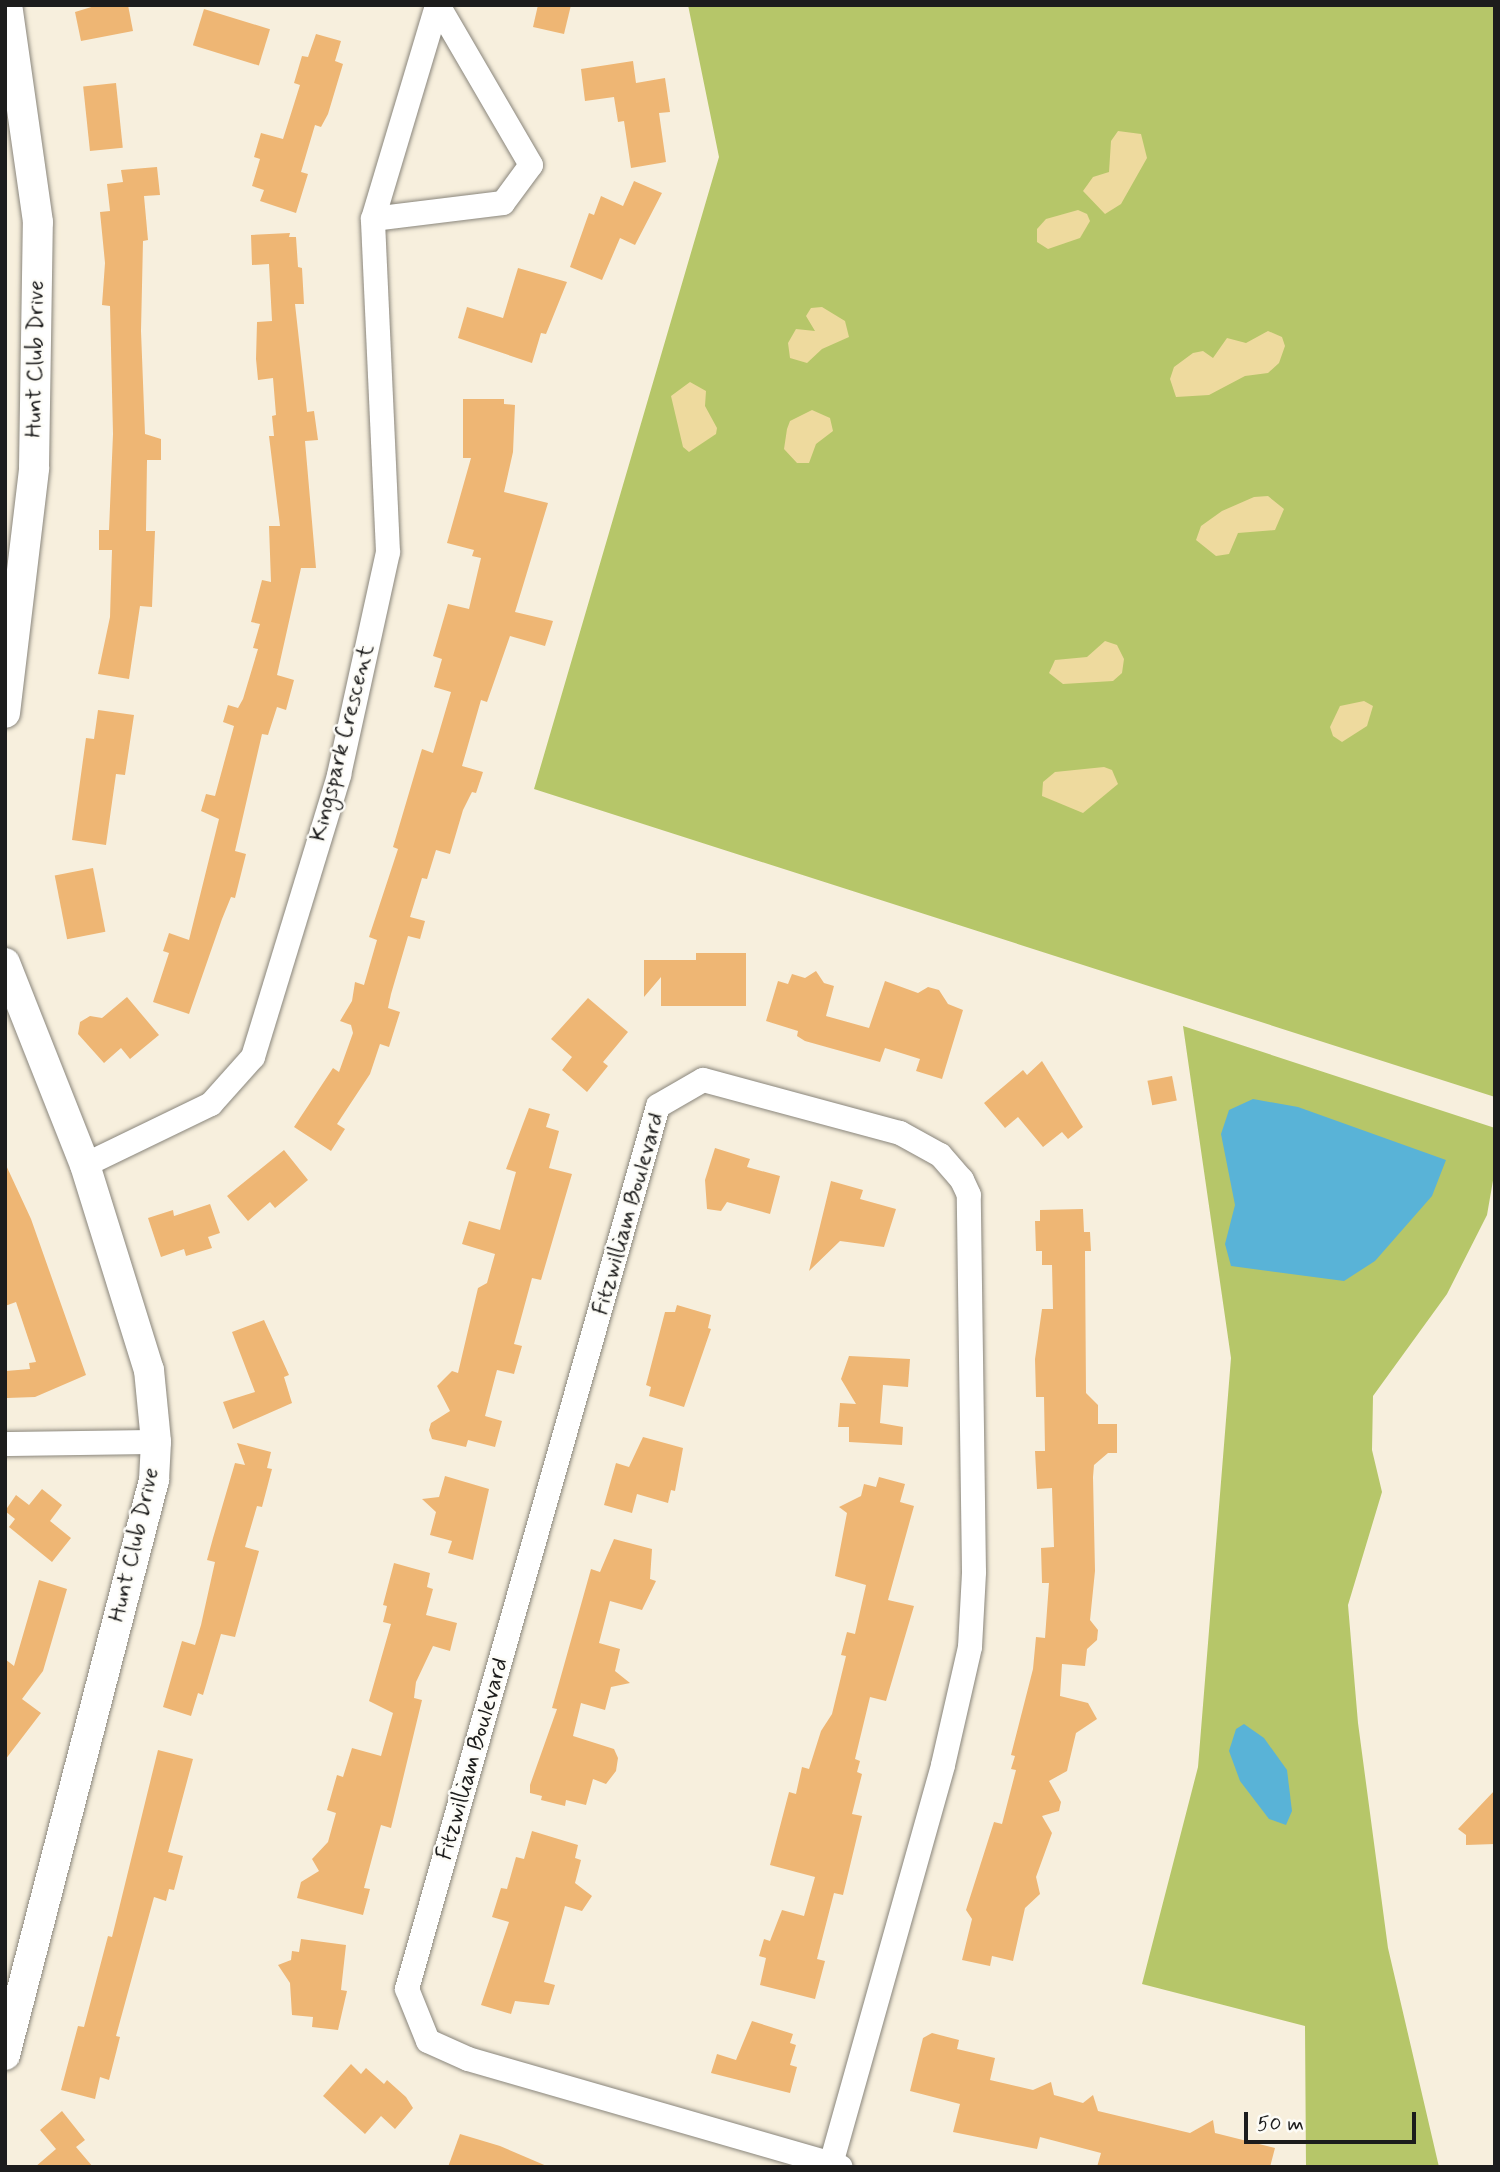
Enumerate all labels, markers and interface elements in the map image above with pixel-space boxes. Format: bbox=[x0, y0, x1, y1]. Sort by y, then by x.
street label: Hunt Club Drive bbox=[21, 280, 51, 438]
street label: Kingspark Crescent bbox=[306, 645, 380, 841]
street label: Fitzwilliam Boulevard bbox=[587, 1111, 671, 1317]
street label: Hunt Club Drive bbox=[104, 1465, 166, 1625]
street label: Fitzwilliam Boulevard bbox=[431, 1656, 515, 1862]
scale bar bbox=[1248, 2098, 1420, 2142]
text: 50 m bbox=[1257, 2110, 1304, 2138]

